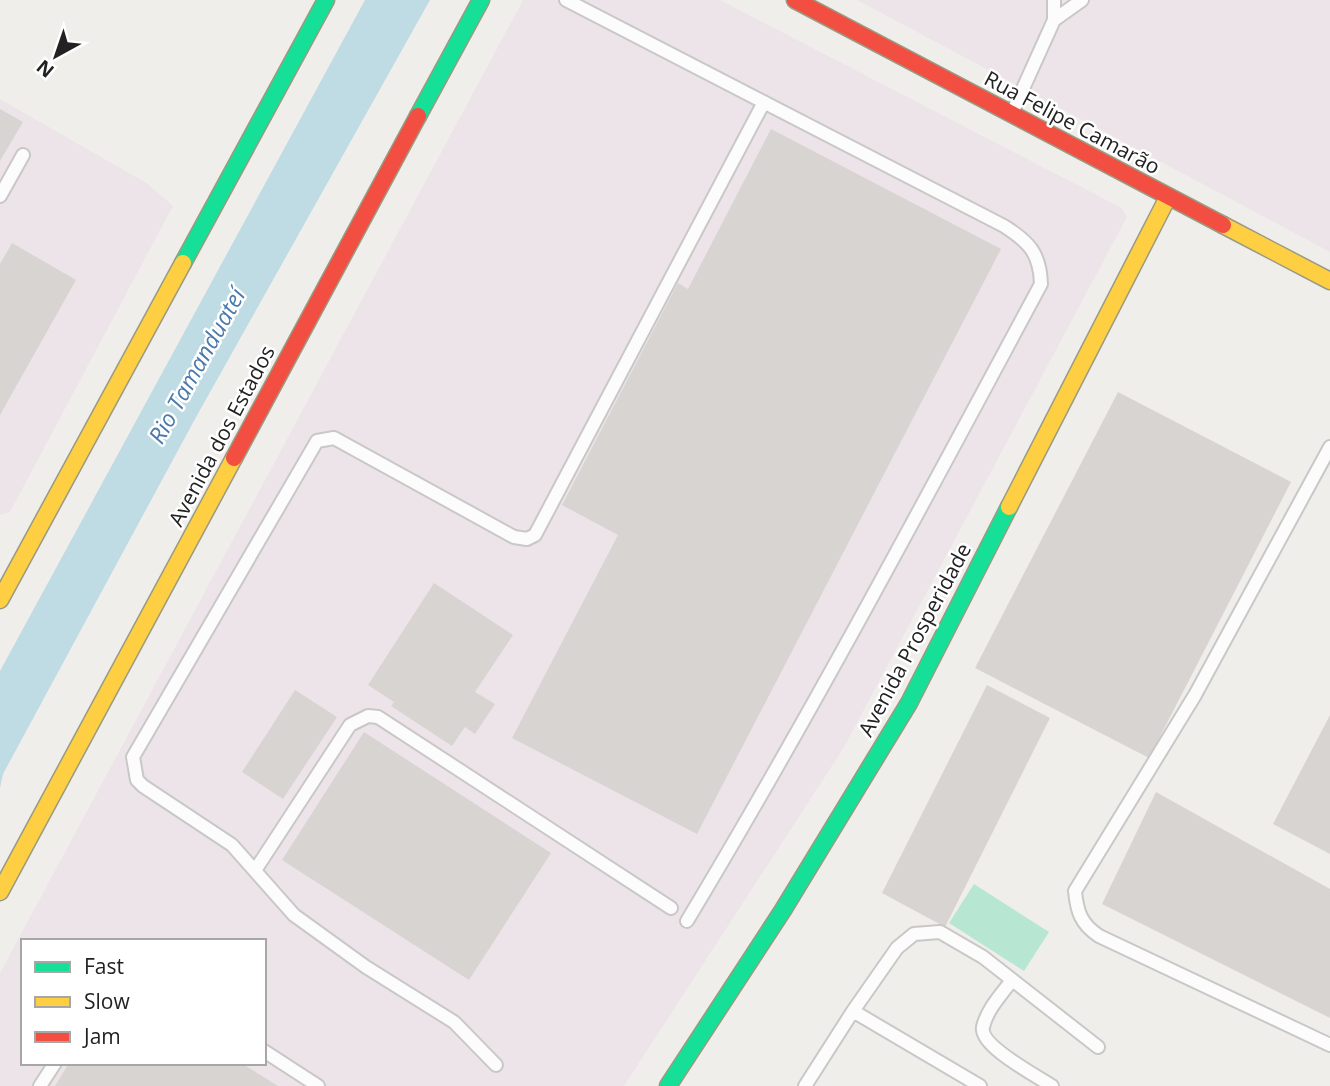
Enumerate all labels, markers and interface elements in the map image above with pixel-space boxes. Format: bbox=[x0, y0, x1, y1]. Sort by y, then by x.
north arrow bbox=[21, 21, 91, 91]
text: N bbox=[31, 54, 59, 84]
street label: Rua Felipe Camarão bbox=[980, 64, 1165, 180]
water label: Rio Tamanduateí bbox=[140, 279, 254, 449]
street label: Avenida dos Estados bbox=[162, 340, 281, 531]
street label: Avenida Prosperidade bbox=[851, 538, 977, 741]
legend bbox=[21, 939, 266, 1065]
text: Fast bbox=[84, 952, 124, 980]
text: Slow bbox=[84, 987, 130, 1015]
text: Jam bbox=[82, 1022, 121, 1050]

